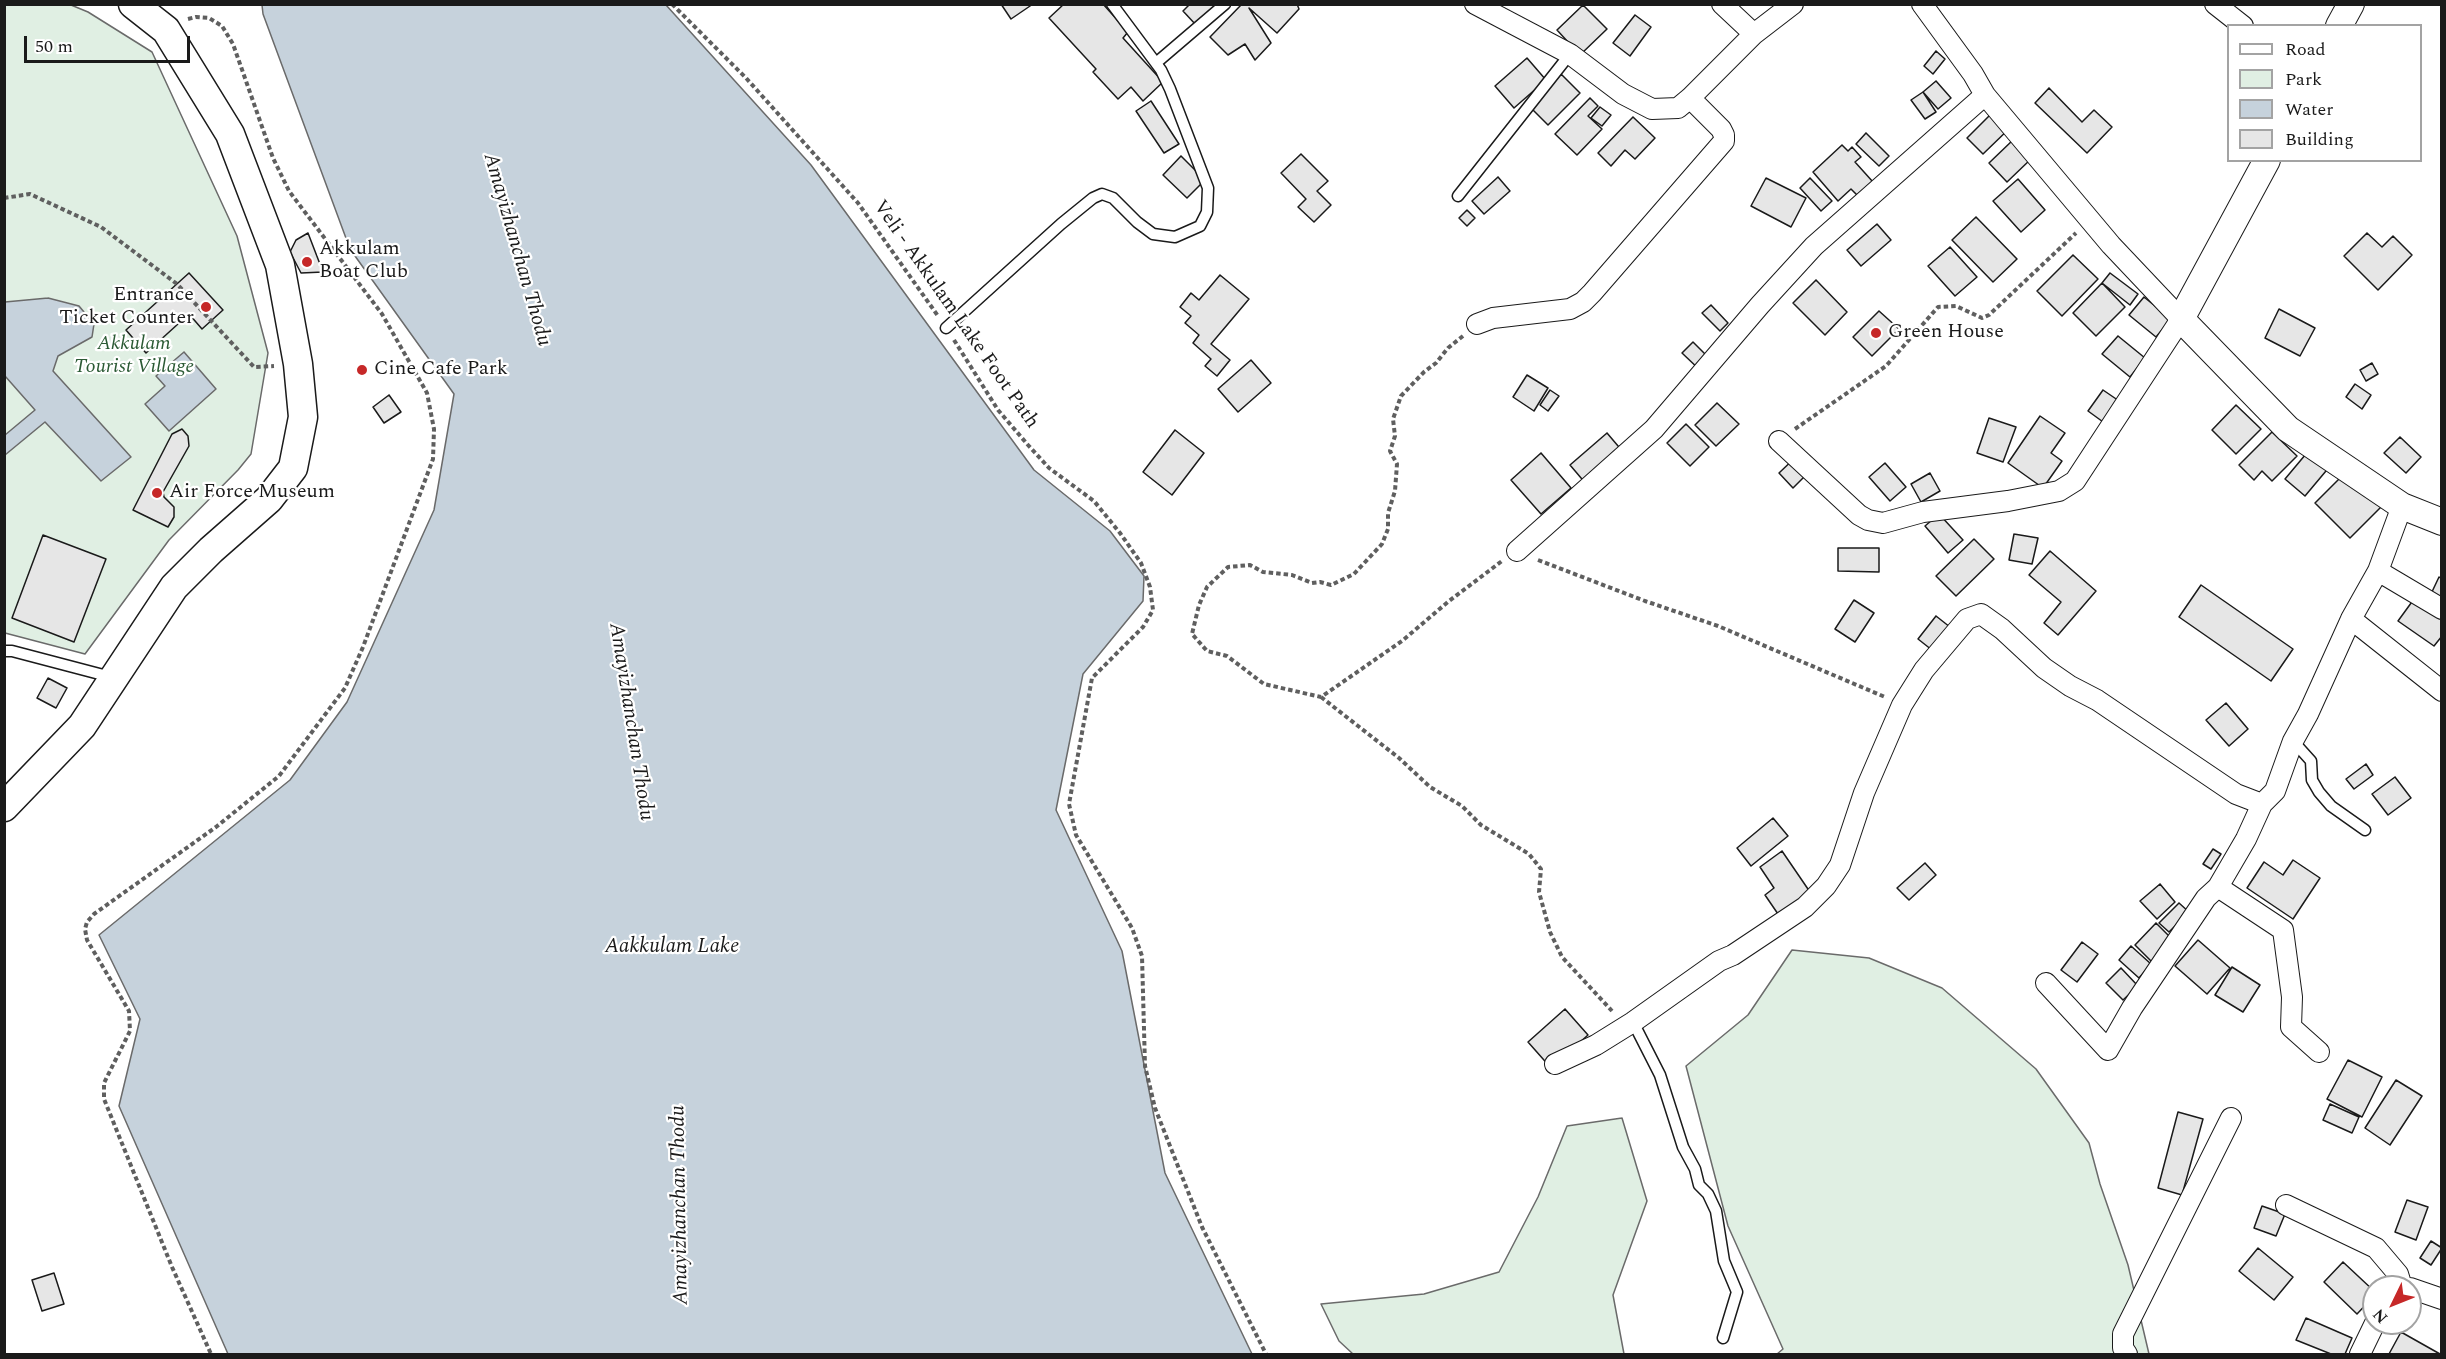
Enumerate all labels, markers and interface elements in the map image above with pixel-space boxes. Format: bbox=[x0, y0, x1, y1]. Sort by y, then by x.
scale bar bbox=[27, 24, 194, 62]
legend bbox=[2227, 24, 2422, 162]
text: 50 m bbox=[35, 33, 73, 60]
text: Road bbox=[2285, 36, 2326, 63]
text: Park bbox=[2285, 66, 2322, 93]
text: Water bbox=[2285, 96, 2333, 123]
text: Building bbox=[2285, 126, 2354, 153]
water label: Amayizhanchan Thodu bbox=[476, 151, 556, 349]
street label: Veli - Akkulam Lake Foot Path bbox=[867, 196, 1043, 434]
place label: Akkulam Boat Club bbox=[319, 238, 408, 285]
marker: Akkulam Boat Club bbox=[300, 255, 314, 269]
place label: Entrance Ticket Counter bbox=[59, 284, 194, 331]
marker: Entrance Ticket Counter bbox=[199, 300, 213, 314]
place label: Green House bbox=[1888, 321, 2004, 345]
marker: Green House bbox=[1869, 326, 1883, 340]
park label: Akkulam Tourist Village bbox=[74, 333, 194, 380]
place label: Cine Cafe Park bbox=[374, 358, 508, 382]
marker: Cine Cafe Park bbox=[355, 363, 369, 377]
place label: Air Force Museum bbox=[169, 481, 335, 505]
marker: Air Force Museum bbox=[150, 486, 164, 500]
water label: Amayizhanchan Thodu bbox=[602, 621, 658, 823]
water label: Aakkulam Lake bbox=[605, 935, 739, 961]
water label: Amayizhanchan Thodu bbox=[667, 1105, 695, 1305]
north arrow bbox=[2362, 1275, 2422, 1335]
text: N bbox=[2367, 1303, 2394, 1329]

